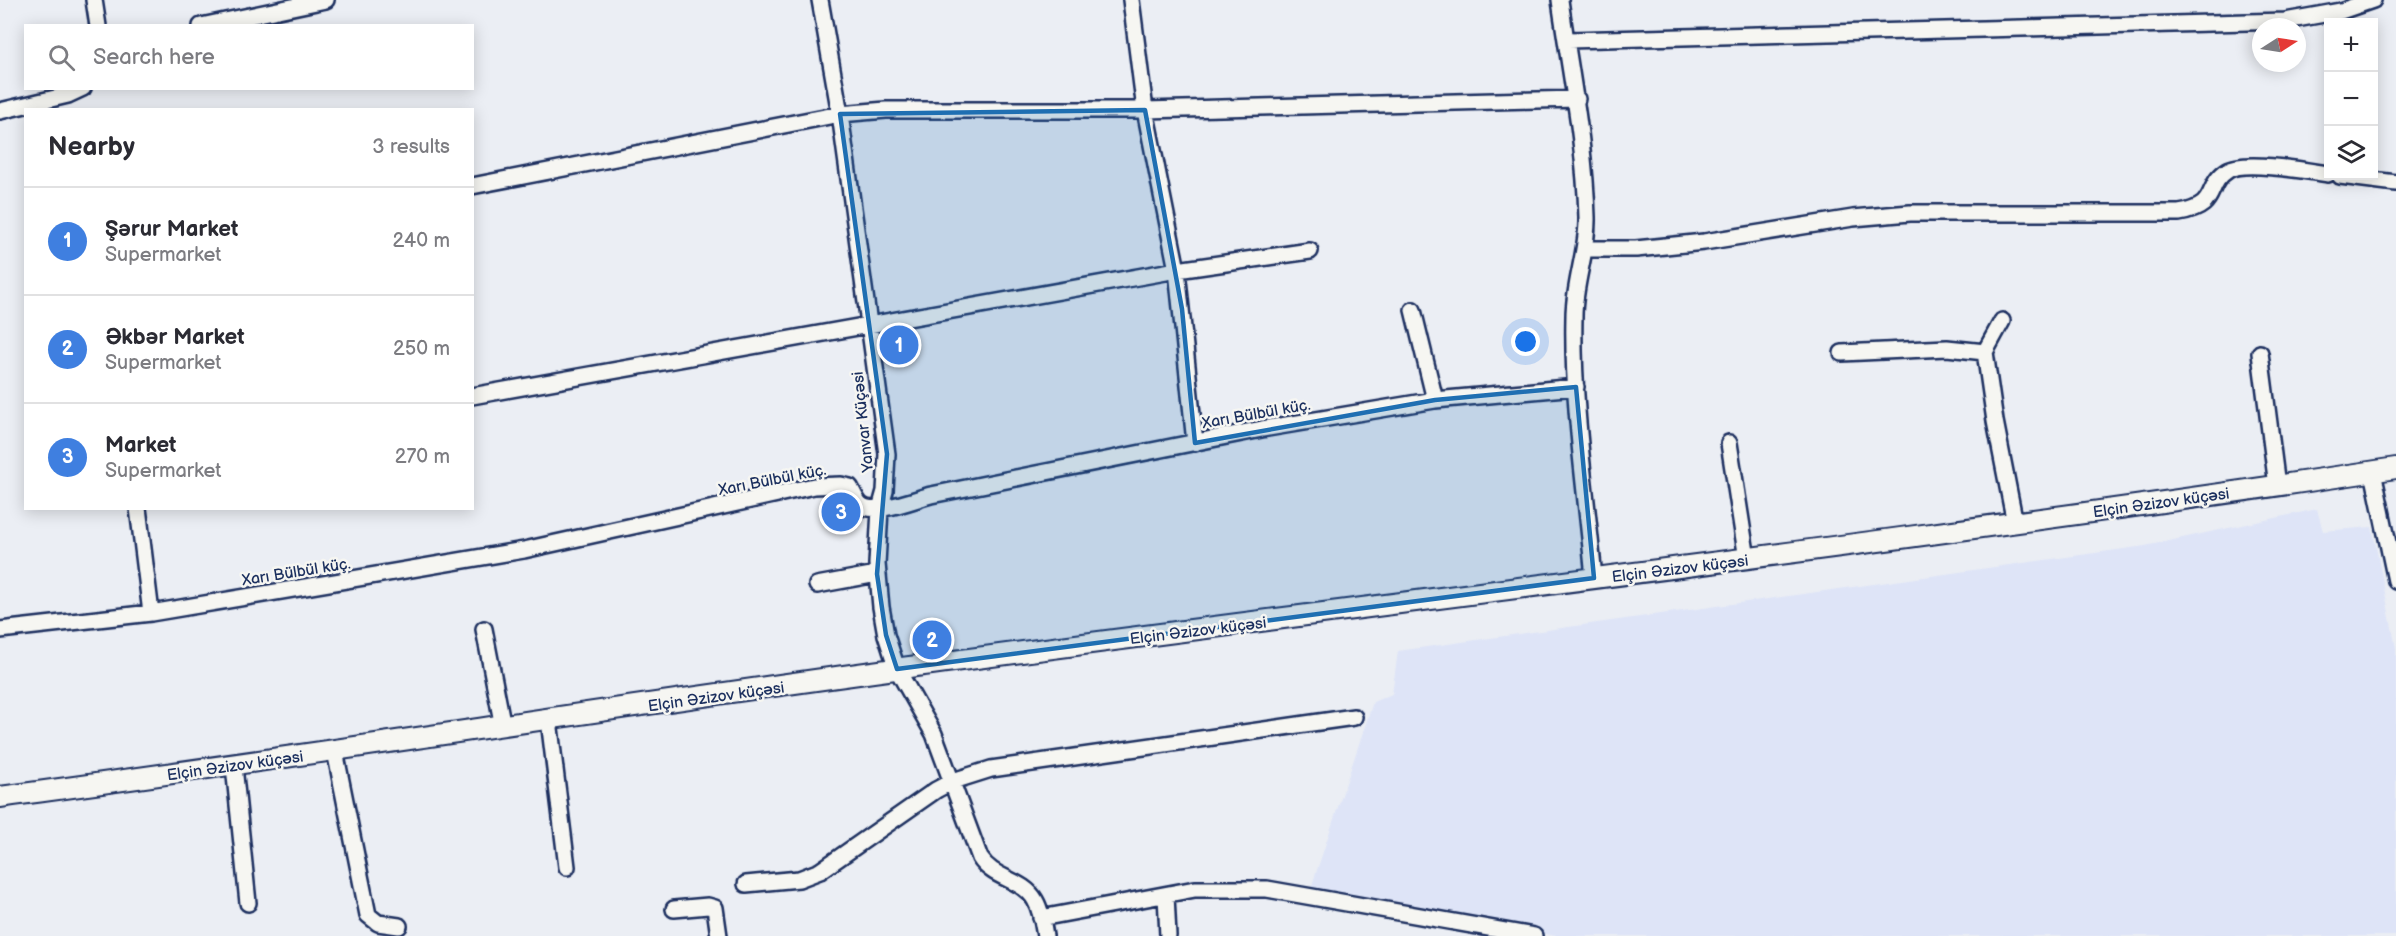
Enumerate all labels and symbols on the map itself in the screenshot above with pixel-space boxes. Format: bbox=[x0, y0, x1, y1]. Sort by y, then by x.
north arrow bbox=[2252, 18, 2306, 72]
pin: 1 bbox=[880, 322, 918, 368]
your location bbox=[1511, 327, 1540, 356]
street label: Yanvar Küçəsi bbox=[849, 370, 878, 474]
street label: Xarı Bülbül küç. bbox=[1200, 396, 1312, 434]
street label: Xarı Bülbül küç. bbox=[716, 461, 828, 500]
street label: Elçin Əzizov küçəsi bbox=[2092, 484, 2231, 522]
pin: 3 bbox=[822, 490, 860, 534]
street label: Elçin Əzizov küçəsi bbox=[1611, 552, 1750, 587]
street label: Xarı Bülbül küç. bbox=[240, 555, 352, 591]
street label: Elçin Əzizov küçəsi bbox=[1129, 614, 1268, 649]
pin: 2 bbox=[912, 618, 952, 662]
street label: Elçin Əzizov küçəsi bbox=[647, 678, 786, 716]
street label: Elçin Əzizov küçəsi bbox=[166, 747, 305, 785]

